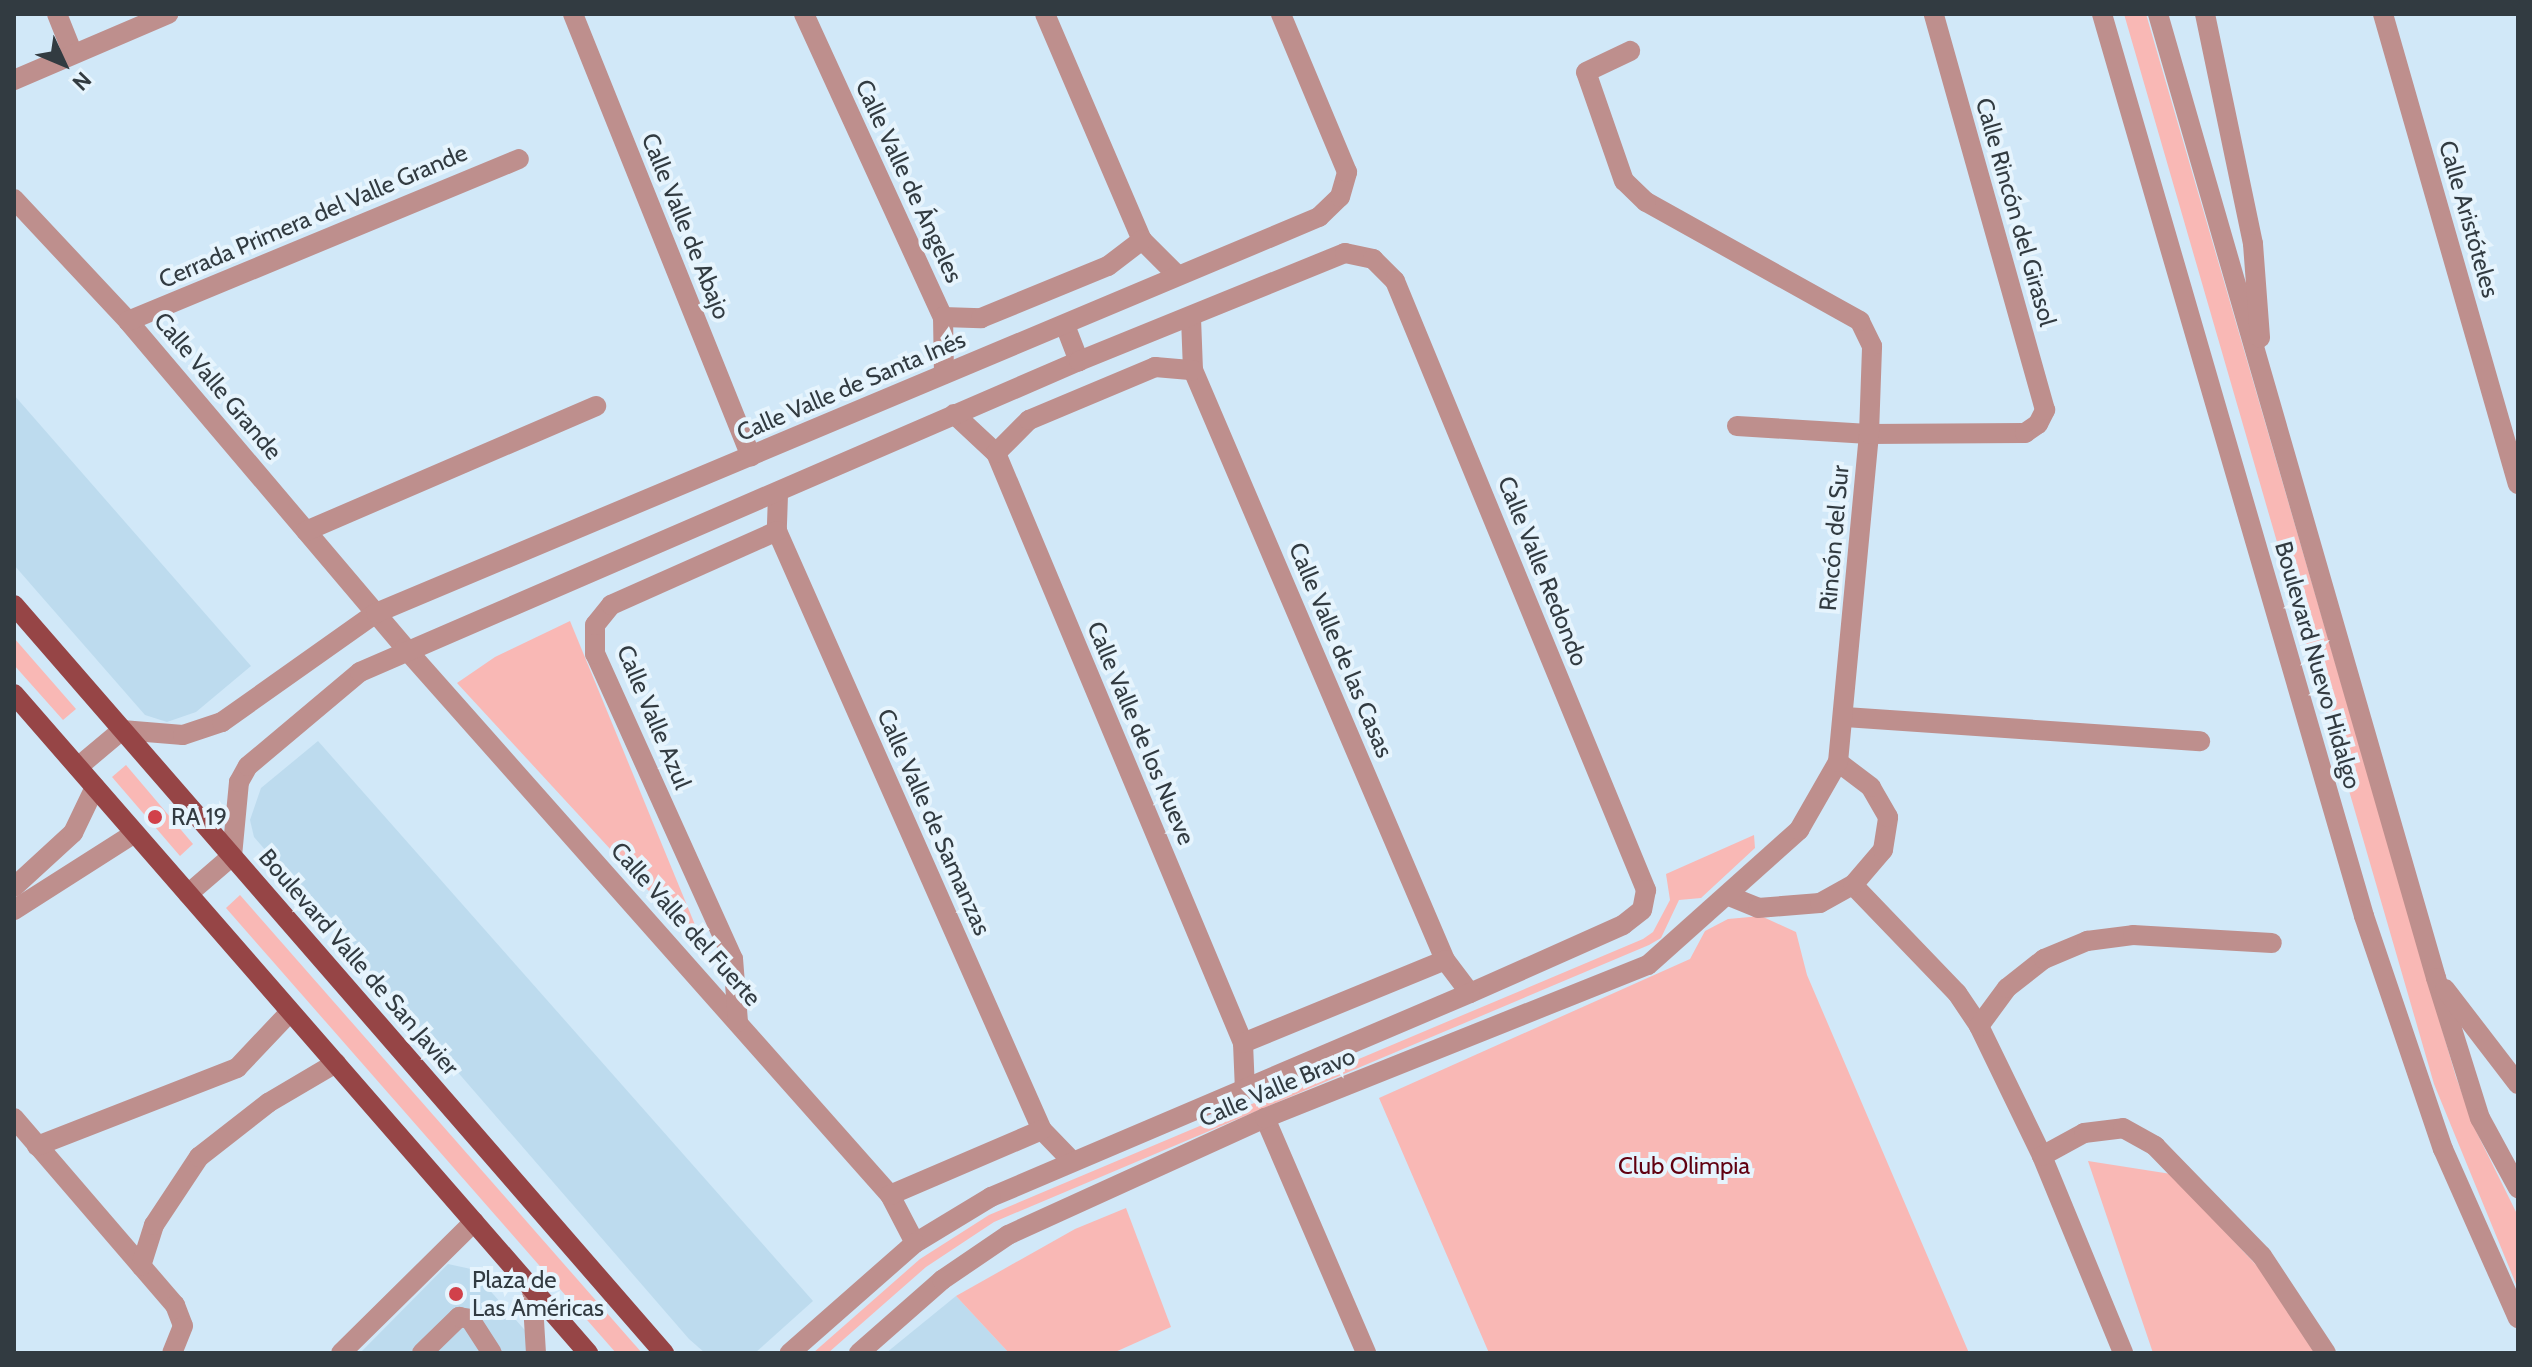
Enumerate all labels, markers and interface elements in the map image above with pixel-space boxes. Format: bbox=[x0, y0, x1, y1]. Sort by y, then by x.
north arrow bbox=[24, 24, 104, 104]
text: N bbox=[67, 66, 97, 96]
street label: Calle Valle de Ángeles bbox=[849, 75, 969, 287]
street label: Calle Rincón del Girasol bbox=[1970, 94, 2062, 330]
street label: Calle Valle de Abajo bbox=[636, 129, 736, 323]
street label: Calle Aristóteles bbox=[2433, 137, 2505, 301]
street label: Cerrada Primera del Valle Grande bbox=[155, 138, 471, 294]
street label: Calle Valle Grande bbox=[148, 307, 288, 465]
street label: Calle Valle de Santa Inés bbox=[732, 325, 970, 447]
street label: Rincón del Sur bbox=[1813, 464, 1855, 612]
street label: Calle Valle Redondo bbox=[1492, 472, 1594, 670]
street label: Calle Valle de las Casas bbox=[1283, 538, 1399, 762]
street label: Boulevard Nuevo Hidalgo bbox=[2269, 538, 2367, 792]
street label: Calle Valle de los Nueve bbox=[1081, 617, 1201, 849]
street label: Calle Valle Azul bbox=[611, 641, 697, 793]
street label: Calle Valle de Samanzas bbox=[871, 704, 997, 940]
place label: RA 19 bbox=[171, 803, 227, 831]
marker: RA 19 bbox=[146, 808, 164, 826]
street label: Calle Valle del Fuerte bbox=[605, 836, 767, 1012]
street label: Boulevard Valle de San Javier bbox=[253, 843, 465, 1081]
street label: Calle Valle Bravo bbox=[1195, 1041, 1359, 1133]
park label: Club Olimpia bbox=[1618, 1152, 1750, 1180]
place label: Plaza de Las Américas bbox=[472, 1266, 604, 1322]
marker: Plaza de Las Américas bbox=[447, 1285, 465, 1303]

